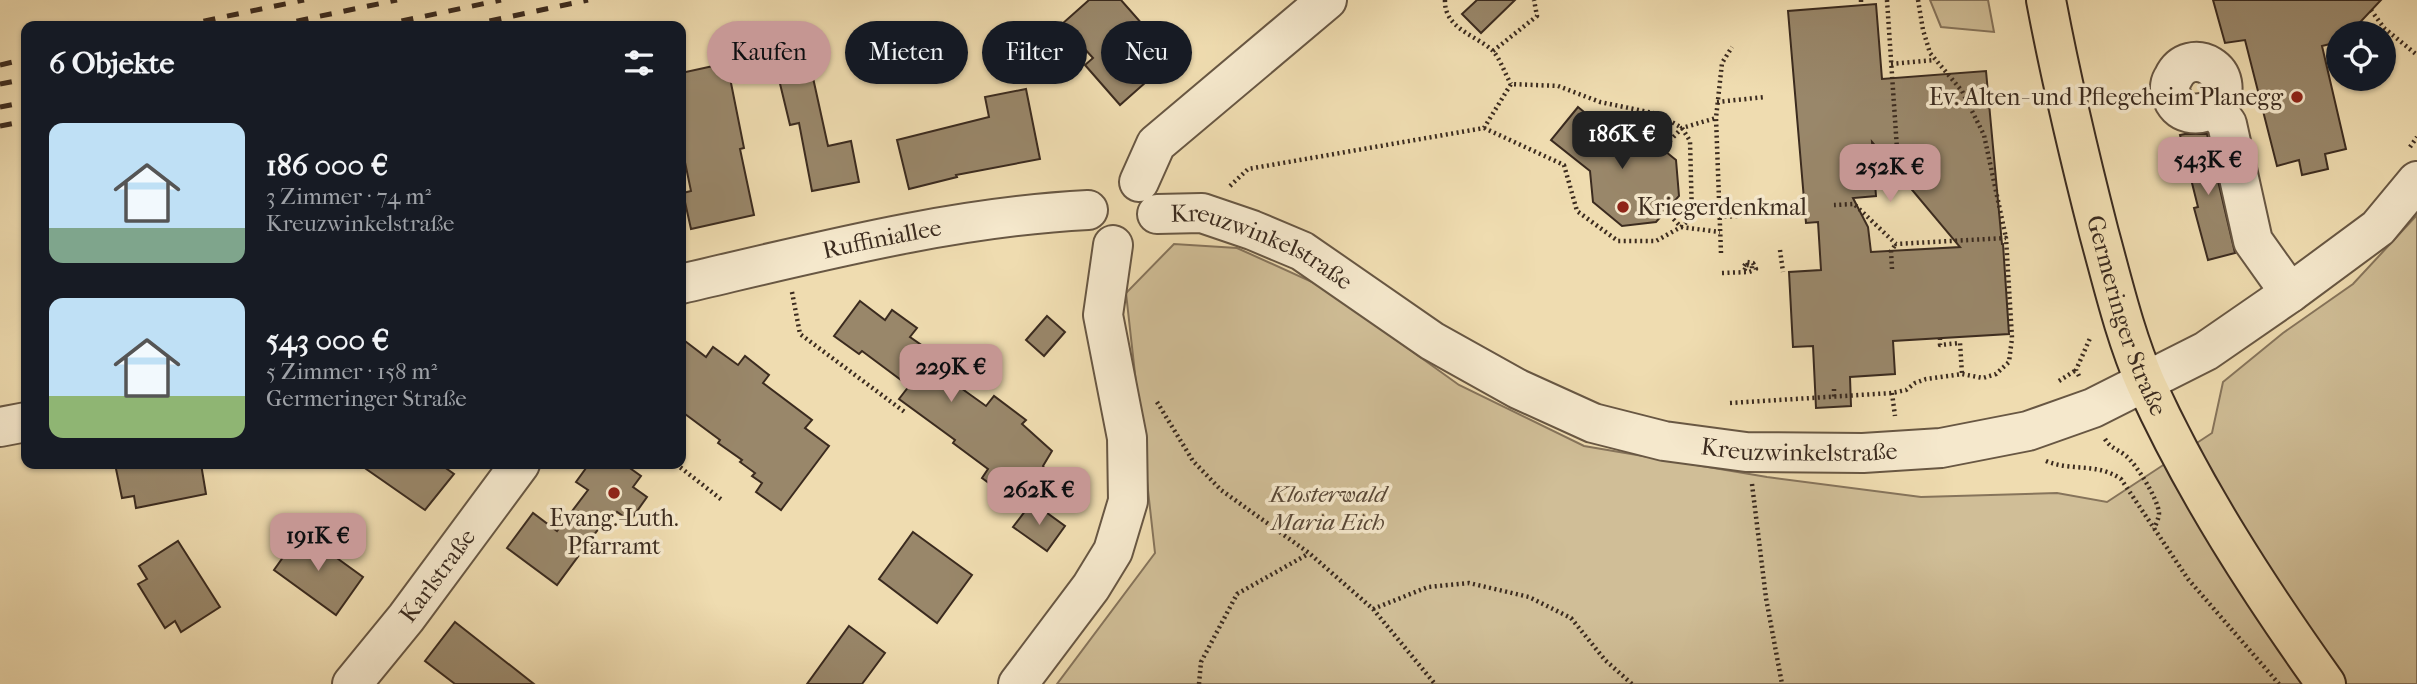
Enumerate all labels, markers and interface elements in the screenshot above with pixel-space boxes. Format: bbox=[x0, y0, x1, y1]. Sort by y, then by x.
chip: Kaufen bbox=[707, 21, 831, 84]
chip: Mieten bbox=[845, 21, 968, 84]
chip: Filter bbox=[982, 21, 1087, 84]
chip: Neu bbox=[1101, 21, 1192, 84]
map controls bbox=[2326, 21, 2396, 91]
button: locate bbox=[2326, 21, 2396, 91]
icon: filters bbox=[620, 44, 658, 82]
text: 6 Objekte bbox=[49, 46, 174, 81]
place label: Ev. Alten- und Pflegeheim Planegg bbox=[1929, 83, 2284, 111]
marker: Ev. Alten- und Pflegeheim Planegg bbox=[2289, 89, 2305, 105]
pin: 186K € bbox=[1565, 111, 1679, 171]
text: 186K € bbox=[1588, 120, 1656, 147]
pin: 543K € bbox=[2151, 138, 2265, 197]
pin: 252K € bbox=[1833, 144, 1947, 204]
text: 543K € bbox=[2174, 146, 2242, 173]
text: 186 000 € bbox=[266, 148, 388, 183]
icon: home bbox=[105, 151, 189, 235]
text: 252K € bbox=[1856, 153, 1924, 180]
text: 3 Zimmer · 74 m² bbox=[266, 183, 431, 210]
place label: Kriegerdenkmal bbox=[1637, 193, 1807, 221]
street label: Kreuzwinkelstraße bbox=[1170, 199, 1358, 296]
marker: Kriegerdenkmal bbox=[1615, 199, 1631, 215]
text: Kreuzwinkelstraße bbox=[266, 210, 454, 237]
street label: Germeringer Straße bbox=[2081, 212, 2173, 420]
street label: Ruffiniallee bbox=[820, 213, 944, 265]
text: 543 000 € bbox=[266, 323, 389, 358]
icon: home bbox=[105, 326, 189, 410]
pin: 229K € bbox=[894, 344, 1008, 404]
text: 229K € bbox=[915, 353, 987, 380]
text: 5 Zimmer · 158 m² bbox=[266, 358, 437, 385]
text: Germeringer Straße bbox=[266, 385, 467, 412]
street label: Kreuzwinkelstraße bbox=[1699, 432, 1898, 467]
pin: 262K € bbox=[982, 468, 1096, 527]
text: 262K € bbox=[1003, 476, 1075, 503]
park label: Klosterwald Maria Eich bbox=[1268, 480, 1389, 536]
marker: Evang.-Luth. Pfarramt bbox=[606, 485, 622, 501]
place label: Evang.-Luth. Pfarramt bbox=[549, 504, 679, 560]
pin: 191K € bbox=[261, 514, 375, 573]
text: 191K € bbox=[286, 522, 350, 549]
street label: Karlstraße bbox=[394, 523, 481, 628]

